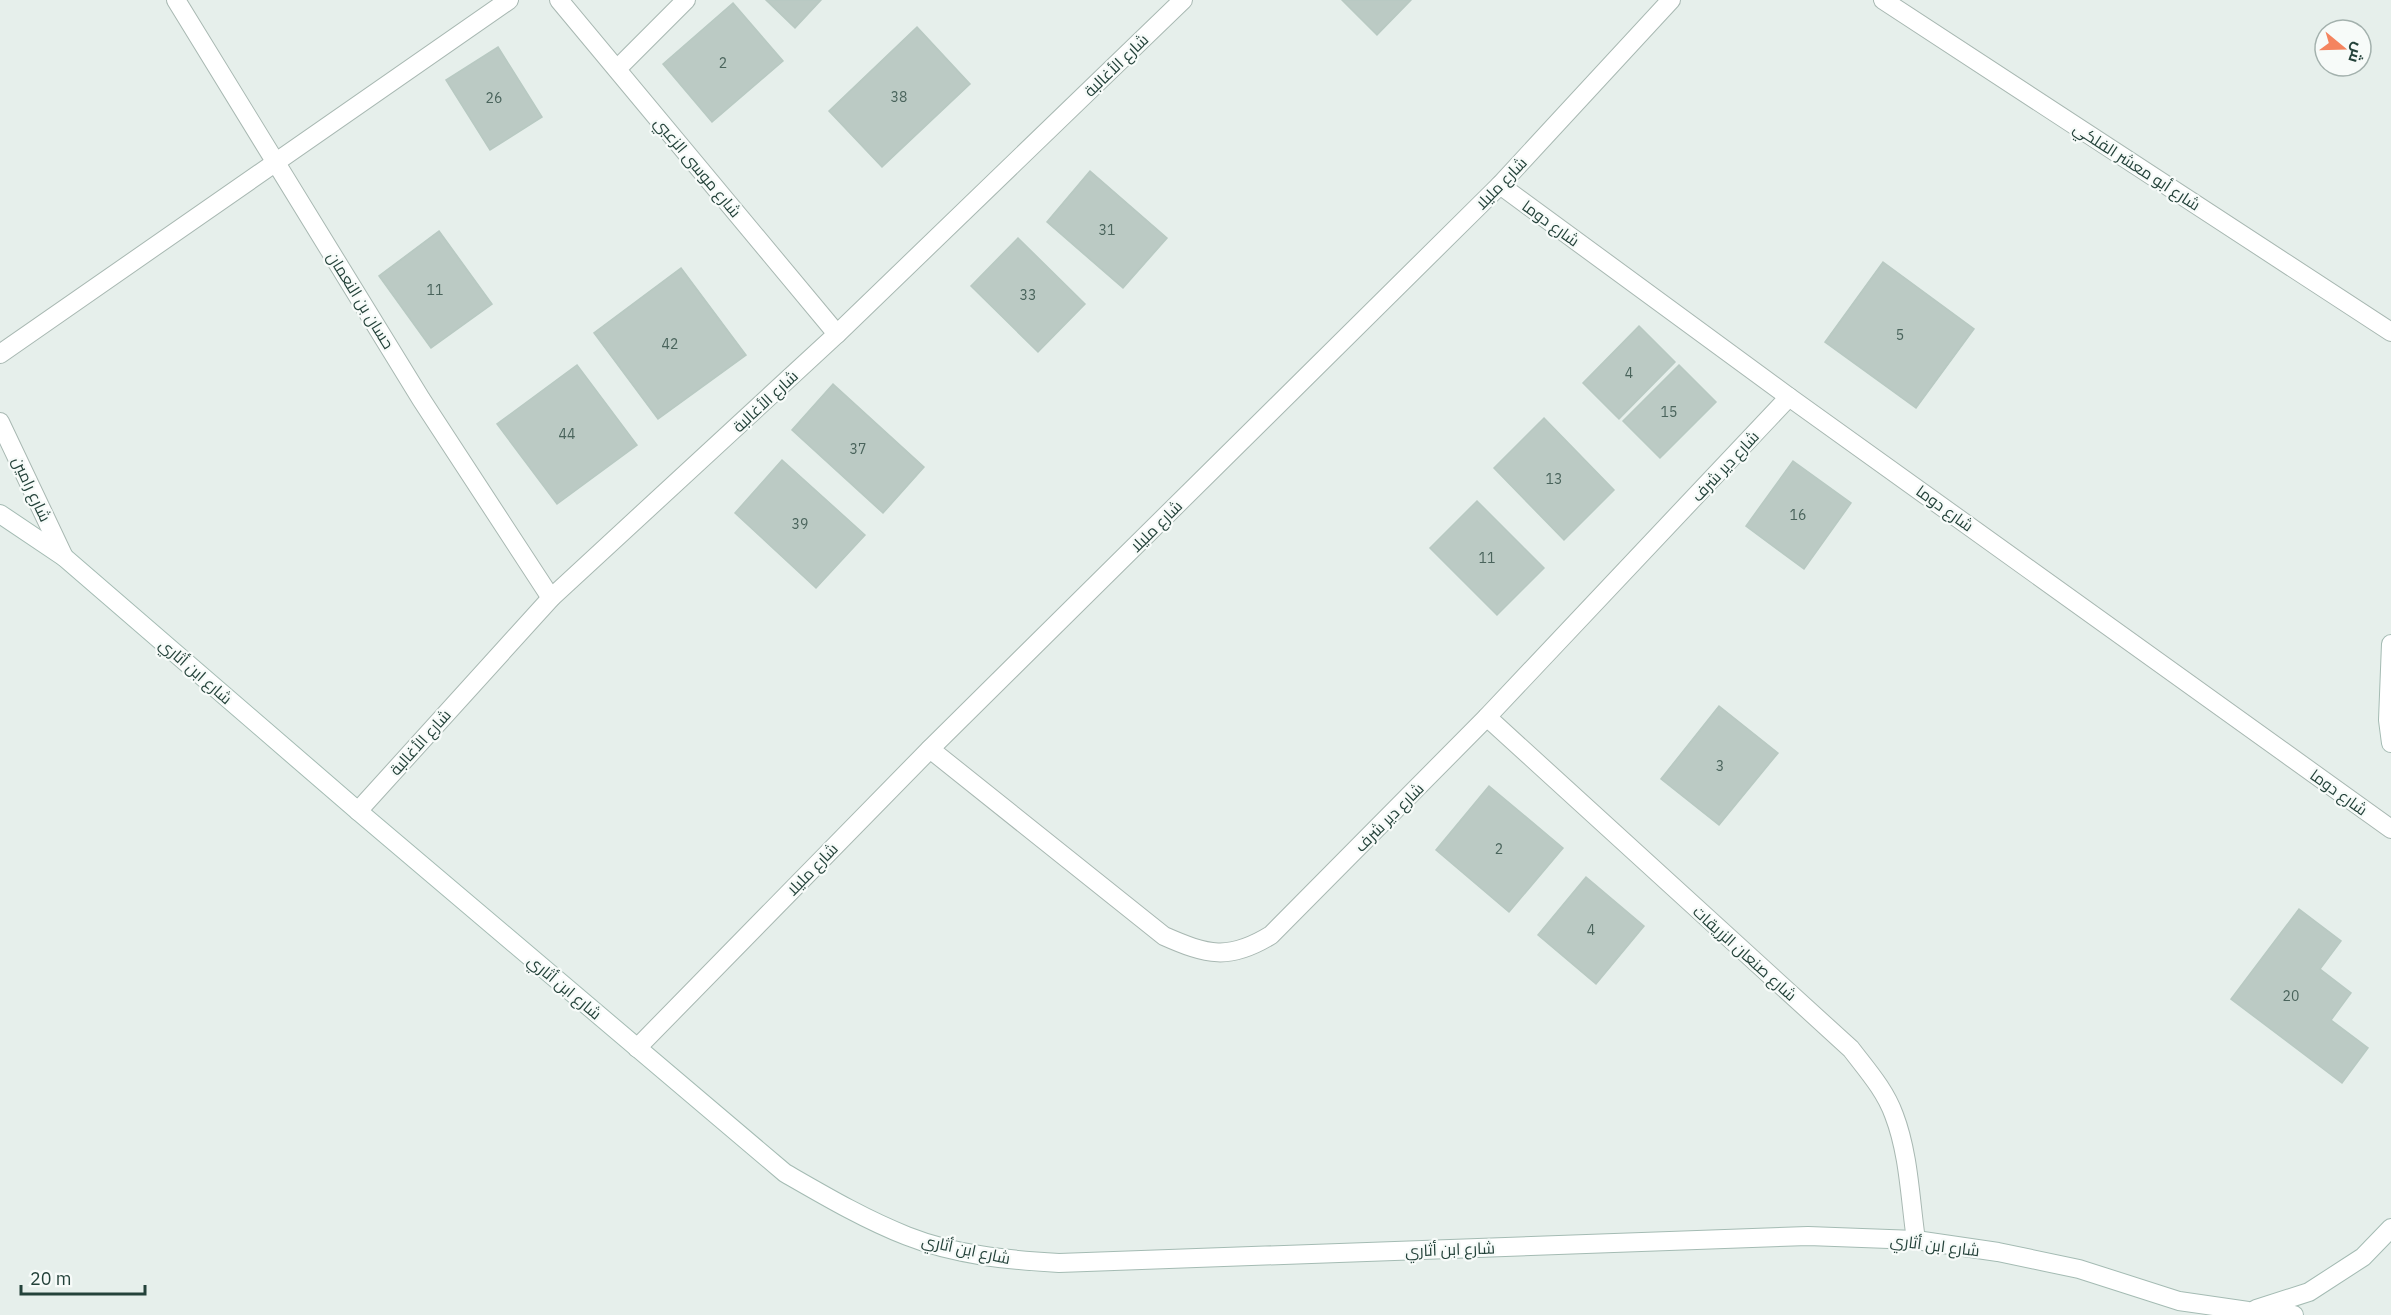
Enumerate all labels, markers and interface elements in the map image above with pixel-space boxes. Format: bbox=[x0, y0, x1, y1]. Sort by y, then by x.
north arrow bbox=[2313, 18, 2373, 78]
street label: شارع الأغالبة bbox=[1080, 29, 1154, 102]
text: ش bbox=[2344, 40, 2370, 66]
house number: 2 bbox=[719, 54, 727, 72]
house number: 38 bbox=[891, 88, 907, 106]
house number: 26 bbox=[486, 89, 502, 107]
street label: شارع موسى الزعبي bbox=[647, 113, 746, 224]
street label: شارع أبو معشر الفلكي bbox=[2068, 117, 2204, 218]
street label: شارع مليلا bbox=[1471, 153, 1532, 215]
street label: شارع دوما bbox=[1517, 195, 1584, 252]
house number: 31 bbox=[1099, 221, 1115, 239]
street label: حسان بن النعمان bbox=[322, 248, 399, 353]
house number: 11 bbox=[427, 281, 443, 299]
house number: 33 bbox=[1020, 286, 1036, 304]
house number: 5 bbox=[1896, 326, 1904, 344]
house number: 42 bbox=[662, 335, 678, 353]
house number: 4 bbox=[1625, 364, 1633, 382]
street label: شارع الأغالبة bbox=[728, 366, 803, 438]
house number: 15 bbox=[1661, 403, 1677, 421]
house number: 44 bbox=[559, 425, 575, 443]
street label: شارع دير شرف bbox=[1687, 426, 1764, 507]
house number: 37 bbox=[850, 440, 866, 458]
street label: شارع رامين bbox=[6, 453, 56, 526]
house number: 13 bbox=[1546, 470, 1562, 488]
street label: شارع دوما bbox=[1911, 480, 1978, 537]
street label: شارع مليلا bbox=[1126, 496, 1188, 558]
house number: 16 bbox=[1790, 506, 1806, 524]
house number: 39 bbox=[792, 515, 808, 533]
house number: 11 bbox=[1479, 549, 1495, 567]
street label: شارع ابن أثاري bbox=[153, 634, 237, 711]
street label: شارع الأغالبة bbox=[385, 705, 456, 780]
house number: 3 bbox=[1716, 757, 1724, 775]
street label: شارع دوما bbox=[2305, 764, 2372, 821]
street label: شارع دير شرف bbox=[1350, 778, 1429, 857]
street label: شارع مليلا bbox=[782, 839, 843, 901]
house number: 2 bbox=[1495, 840, 1503, 858]
street label: شارع صنعان الزريقات bbox=[1688, 901, 1801, 1006]
house number: 4 bbox=[1587, 921, 1595, 939]
street label: شارع ابن أثاري bbox=[521, 950, 606, 1027]
house number: 20 bbox=[2283, 987, 2299, 1005]
street label: شارع ابن أثاري bbox=[919, 1230, 1012, 1272]
street label: شارع ابن أثاري bbox=[1889, 1230, 1981, 1264]
street label: شارع ابن أثاري bbox=[1405, 1237, 1496, 1265]
scale bar bbox=[21, 1258, 146, 1296]
text: 20 m bbox=[30, 1267, 72, 1290]

